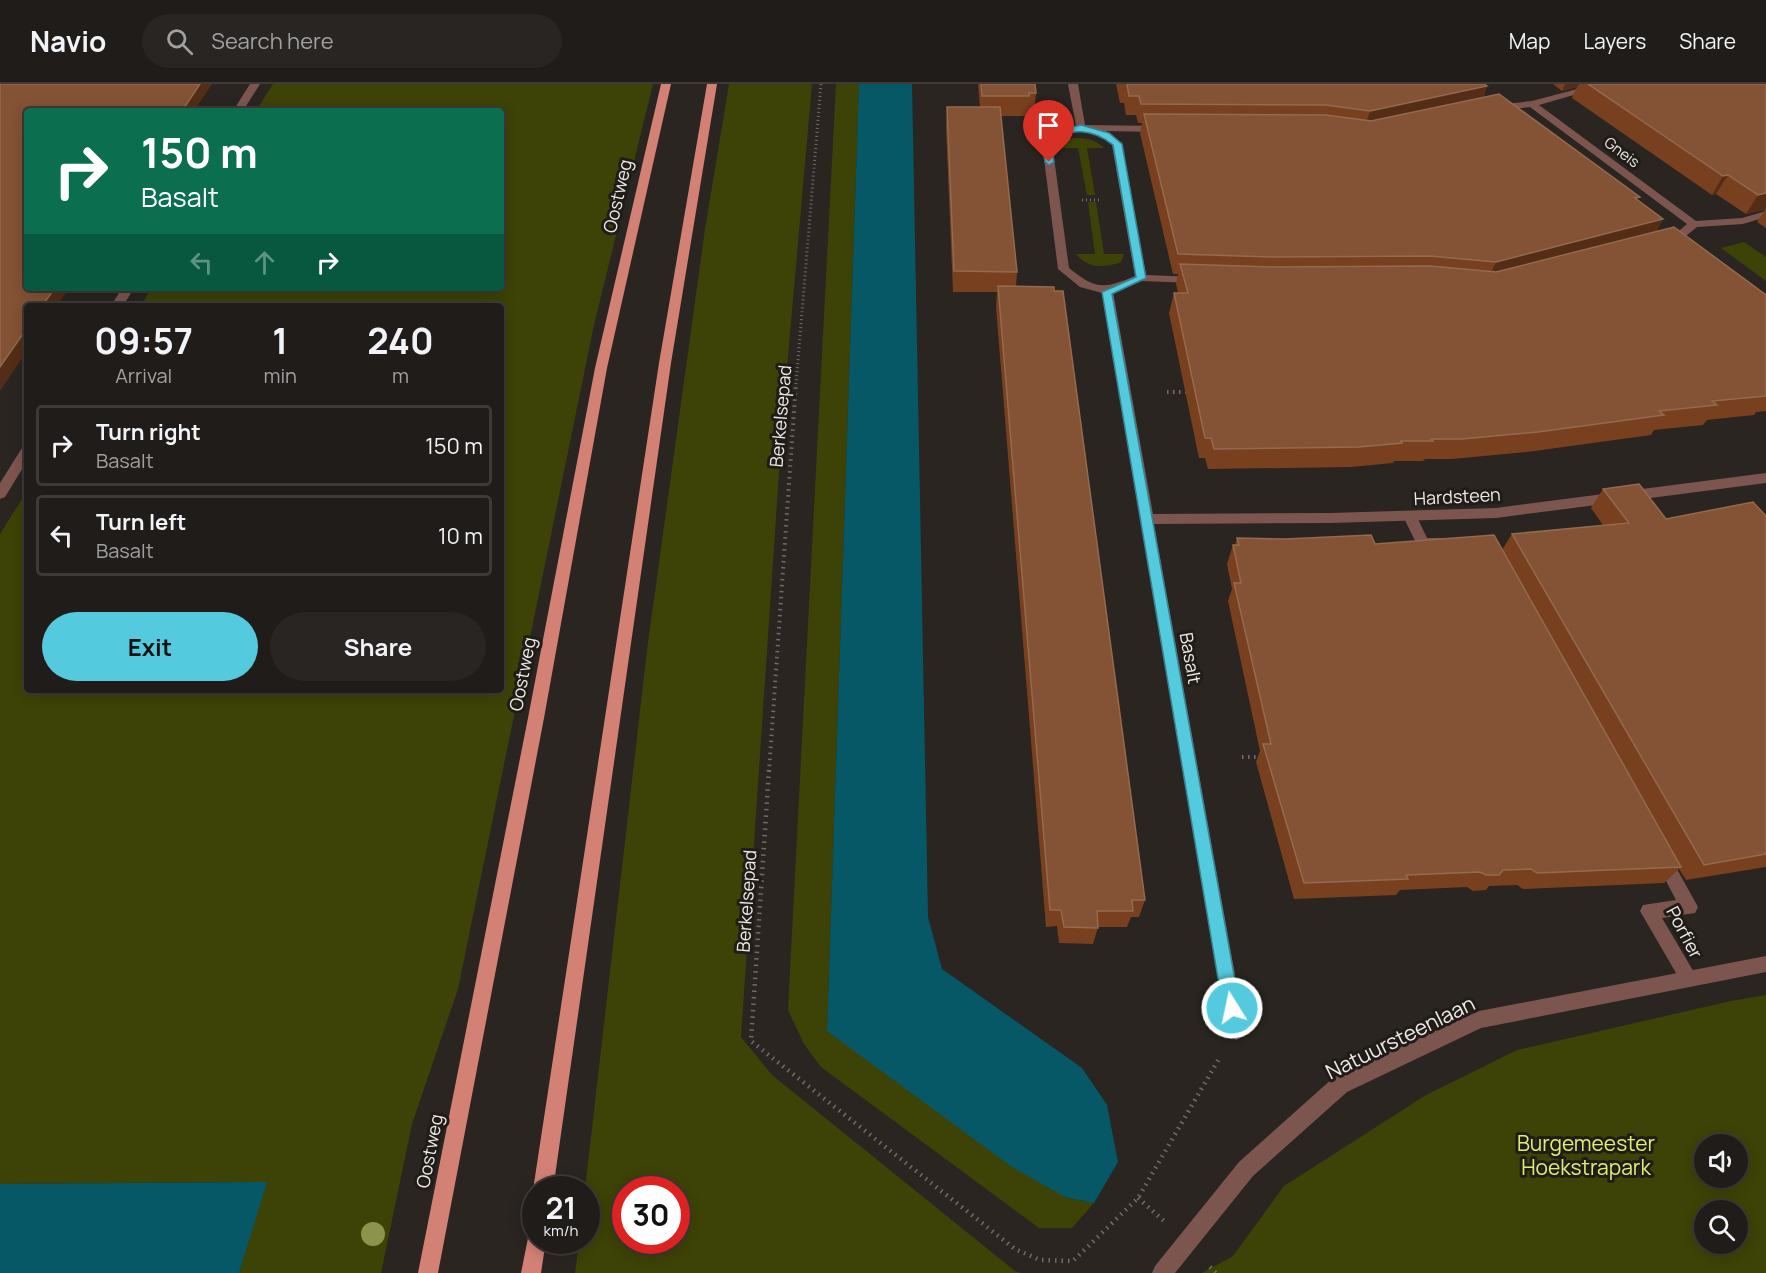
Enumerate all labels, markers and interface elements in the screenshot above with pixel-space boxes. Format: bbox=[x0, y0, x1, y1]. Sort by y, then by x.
search box bbox=[142, 14, 562, 68]
text: Navio bbox=[30, 22, 106, 60]
icon: search bbox=[163, 25, 196, 58]
text: Search here bbox=[211, 26, 334, 56]
text: Map bbox=[1509, 27, 1550, 55]
text: Layers bbox=[1583, 27, 1646, 55]
text: Share bbox=[1679, 27, 1736, 55]
pin bbox=[1023, 100, 1074, 162]
icon: arrive bbox=[1032, 109, 1065, 142]
text: 150 m bbox=[141, 123, 258, 181]
icon: right bbox=[42, 132, 120, 210]
street label: Gneis bbox=[1600, 132, 1644, 172]
street label: Oostweg bbox=[597, 157, 637, 235]
text: Basalt bbox=[141, 178, 219, 215]
icon: left bbox=[185, 246, 218, 279]
icon: ahead bbox=[248, 246, 281, 279]
icon: right bbox=[311, 246, 344, 279]
text: 09:57 bbox=[94, 316, 193, 365]
text: 1 bbox=[272, 316, 288, 365]
text: 240 bbox=[367, 316, 434, 365]
text: Arrival bbox=[115, 362, 172, 389]
text: min bbox=[263, 362, 297, 389]
text: m bbox=[392, 362, 409, 389]
street label: Berkelsepad bbox=[764, 364, 796, 468]
text: Turn right bbox=[96, 417, 201, 447]
icon: right bbox=[45, 429, 78, 462]
text: 150 m bbox=[425, 431, 483, 461]
text: Basalt bbox=[96, 447, 154, 474]
street label: Hardsteen bbox=[1413, 482, 1501, 510]
text: Turn left bbox=[96, 507, 186, 537]
icon: left bbox=[45, 519, 78, 552]
text: 10 m bbox=[438, 521, 483, 551]
text: Basalt bbox=[96, 537, 154, 564]
button: Exit bbox=[42, 612, 258, 681]
button: Share bbox=[270, 612, 486, 681]
street label: Basalt bbox=[1175, 630, 1207, 686]
street label: Oostweg bbox=[503, 635, 541, 713]
street label: Berkelsepad bbox=[730, 849, 762, 953]
street label: Porfier bbox=[1661, 902, 1709, 963]
position arrow bbox=[1200, 976, 1264, 1040]
street label: Natuursteenlaan bbox=[1321, 989, 1479, 1085]
street label: Oostweg bbox=[410, 1112, 448, 1190]
park label: Burgemeester Hoekstrapark bbox=[1517, 1129, 1655, 1181]
map controls bbox=[1694, 1134, 1748, 1254]
button: sound bbox=[1694, 1134, 1748, 1188]
speed limit sign: 30 bbox=[612, 1176, 690, 1254]
text: 21 bbox=[545, 1187, 577, 1228]
button: search bbox=[1694, 1200, 1748, 1254]
text: km/h bbox=[544, 1220, 578, 1241]

